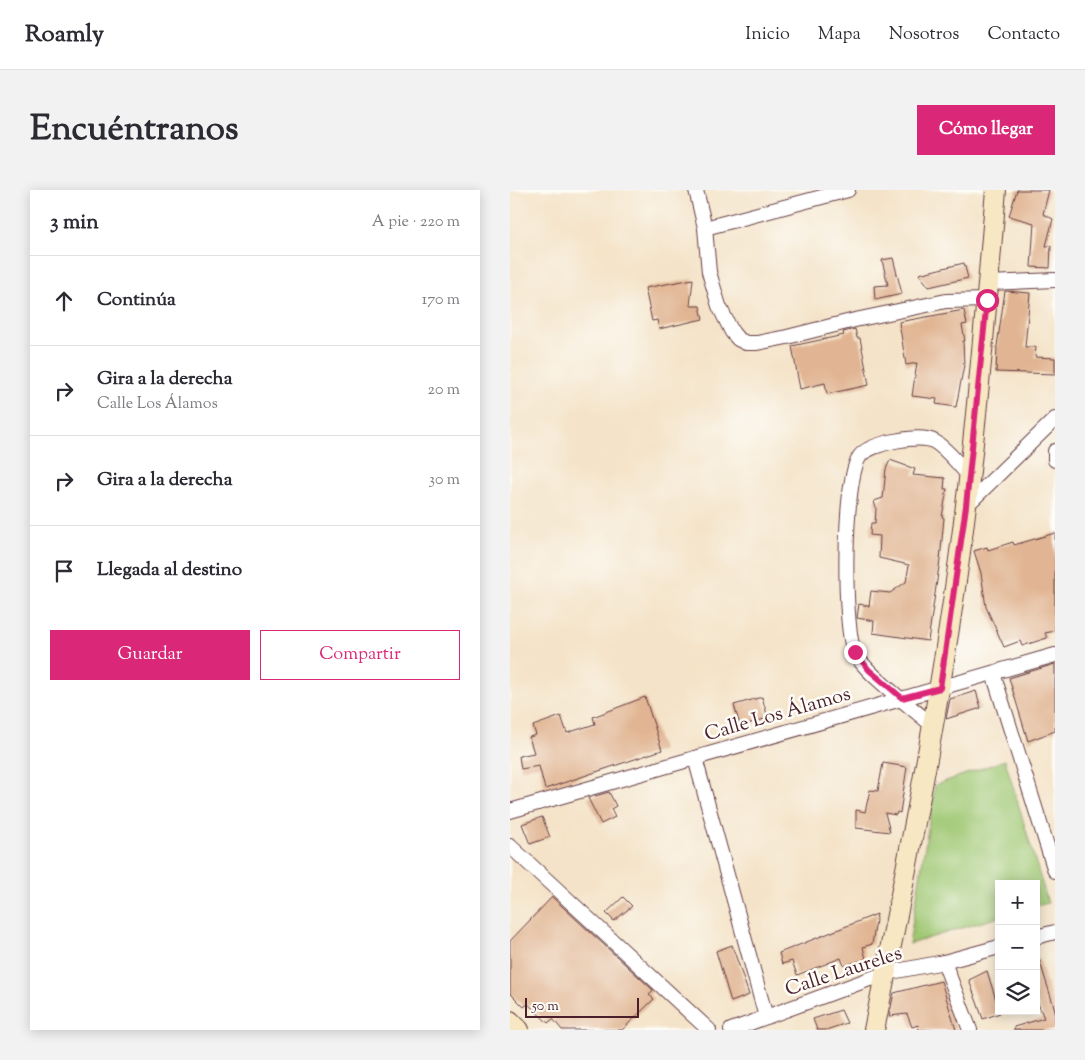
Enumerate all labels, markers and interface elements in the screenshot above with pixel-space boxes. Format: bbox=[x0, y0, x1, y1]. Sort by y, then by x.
text: Roamly bbox=[25, 18, 104, 52]
text: Inicio bbox=[745, 22, 790, 48]
text: Mapa bbox=[818, 22, 861, 48]
text: Nosotros bbox=[889, 22, 959, 48]
text: Contacto bbox=[987, 22, 1060, 48]
text: Encuéntranos bbox=[30, 105, 239, 156]
button: Cómo llegar bbox=[917, 105, 1055, 155]
text: 3 min bbox=[50, 208, 99, 238]
text: A pie · 220 m bbox=[372, 211, 460, 234]
icon: ahead bbox=[50, 287, 78, 315]
text: Continúa bbox=[97, 287, 176, 314]
text: 170 m bbox=[422, 289, 460, 312]
route start bbox=[976, 289, 999, 312]
text: Gira a la derecha bbox=[97, 366, 232, 393]
icon: right bbox=[50, 377, 78, 405]
text: 20 m bbox=[427, 379, 460, 402]
text: Calle Los Álamos bbox=[97, 393, 218, 416]
icon: right bbox=[50, 467, 78, 495]
text: Gira a la derecha bbox=[97, 467, 232, 494]
text: 30 m bbox=[429, 469, 460, 492]
icon: arrive bbox=[50, 557, 78, 585]
text: Llegada al destino bbox=[97, 557, 242, 584]
button: Guardar bbox=[50, 630, 250, 680]
button: Compartir bbox=[260, 630, 460, 680]
route end bbox=[844, 641, 867, 664]
street label: Calle Los Álamos bbox=[701, 680, 854, 750]
map controls bbox=[995, 880, 1040, 1015]
button: + bbox=[995, 880, 1040, 925]
button: − bbox=[995, 925, 1040, 970]
street label: Calle Laureles bbox=[782, 940, 906, 1005]
button: layers bbox=[995, 970, 1040, 1015]
scale bar bbox=[525, 995, 639, 1018]
text: 50 m bbox=[532, 997, 559, 1017]

